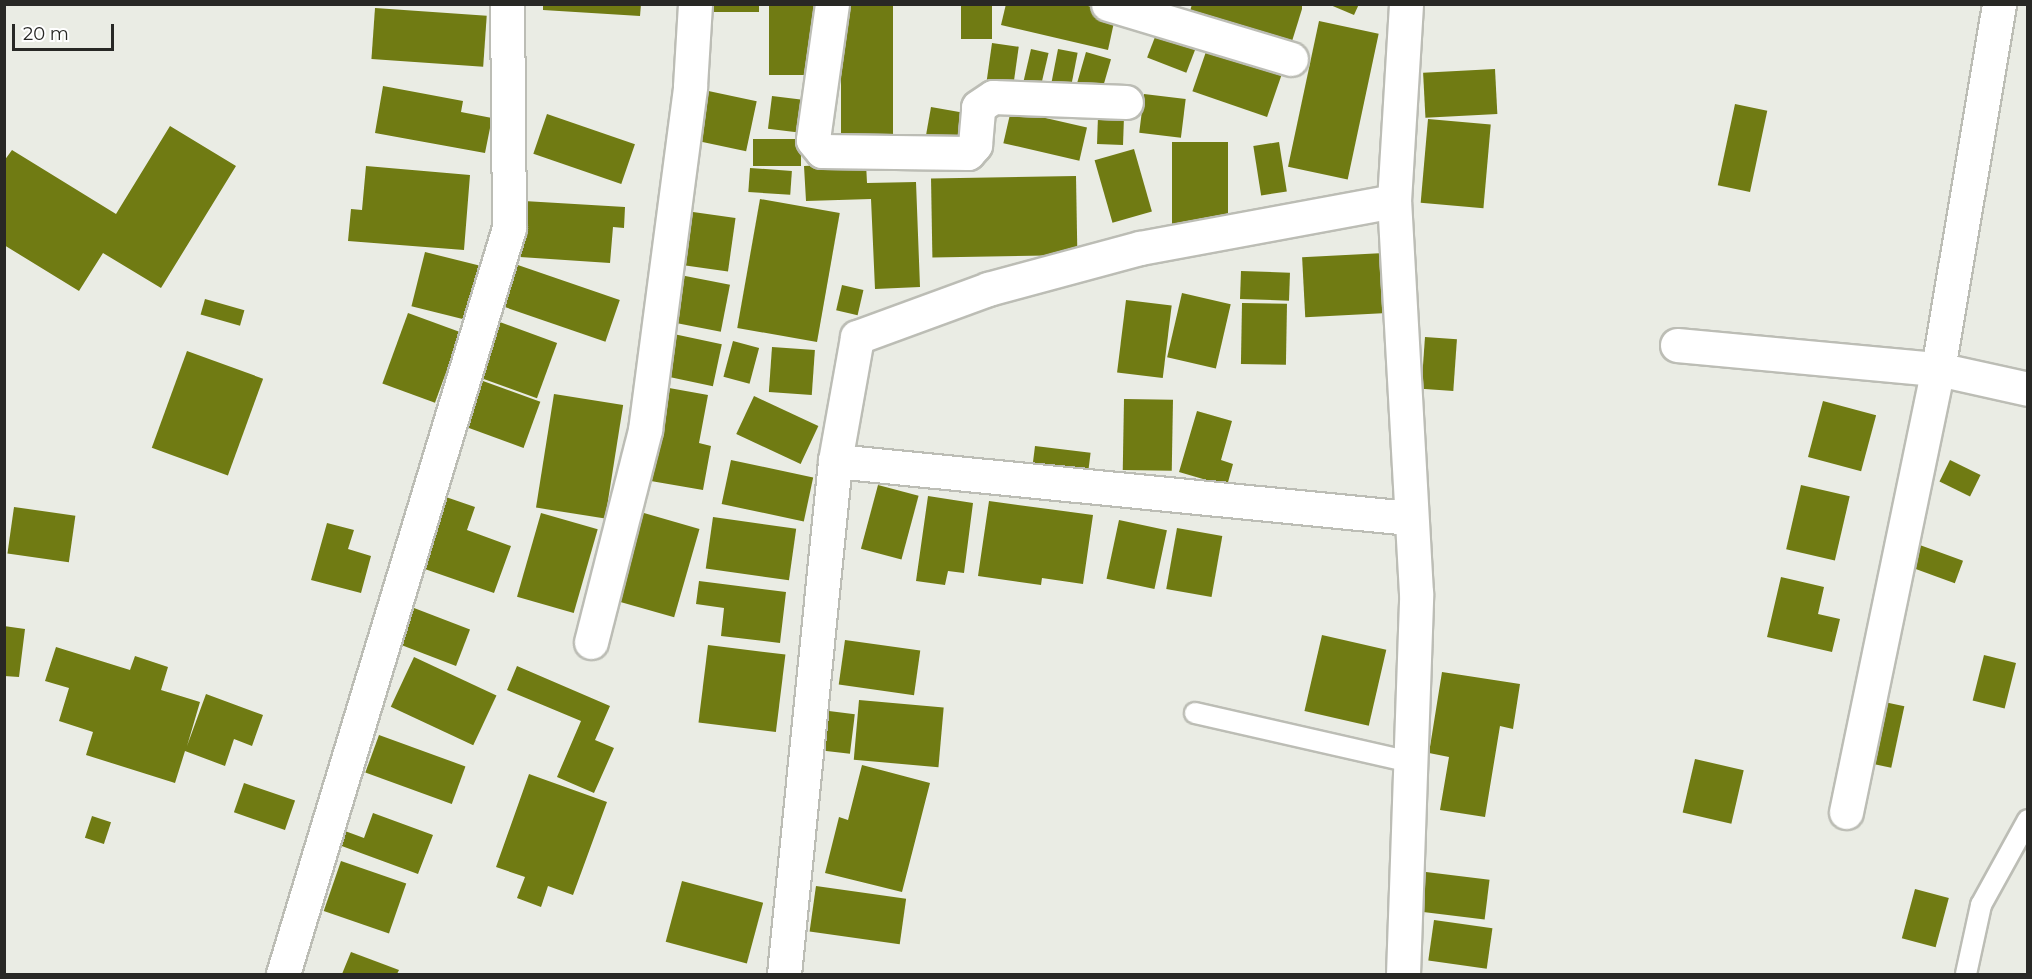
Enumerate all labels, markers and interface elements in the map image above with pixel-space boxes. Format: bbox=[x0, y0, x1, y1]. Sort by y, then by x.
scale bar bbox=[15, 12, 117, 50]
text: 20 m bbox=[23, 23, 69, 45]

